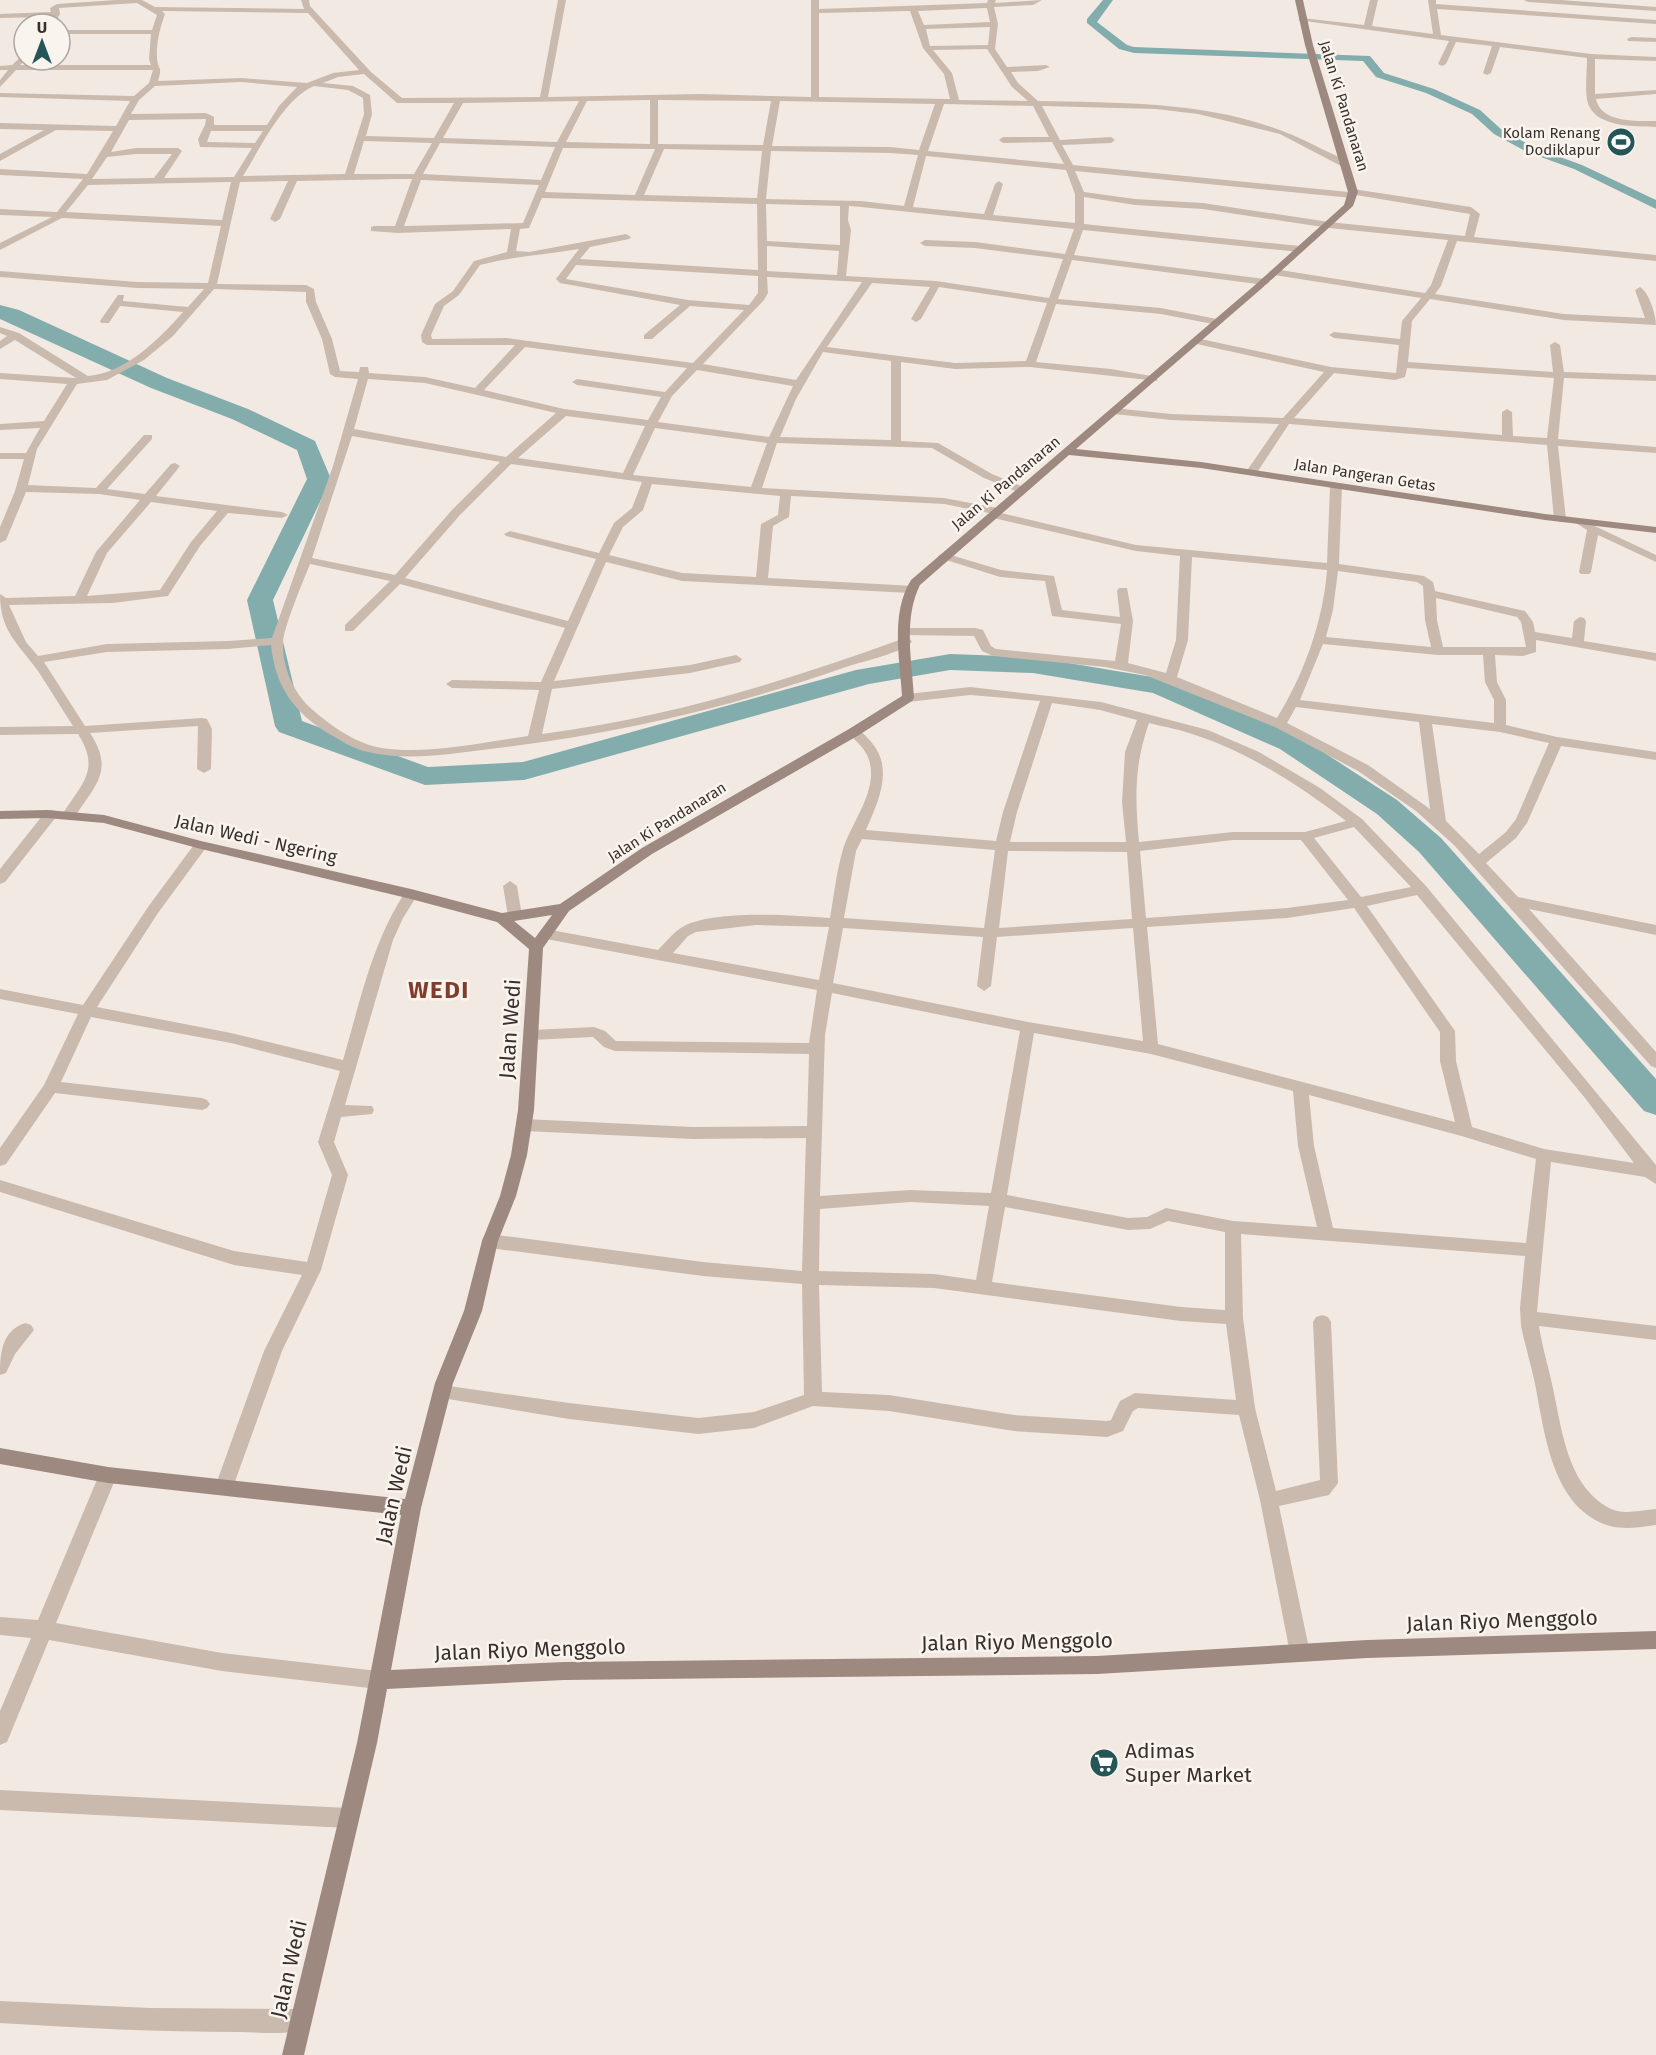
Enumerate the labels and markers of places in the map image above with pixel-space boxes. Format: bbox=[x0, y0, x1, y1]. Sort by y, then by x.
place label: Kolam Renang Dodiklapur bbox=[1503, 124, 1600, 159]
sports icon: Kolam Renang Dodiklapur bbox=[1605, 126, 1637, 158]
place label: Adimas Super Market bbox=[1125, 1738, 1252, 1788]
supermarket icon: Adimas Super Market bbox=[1088, 1747, 1120, 1779]

